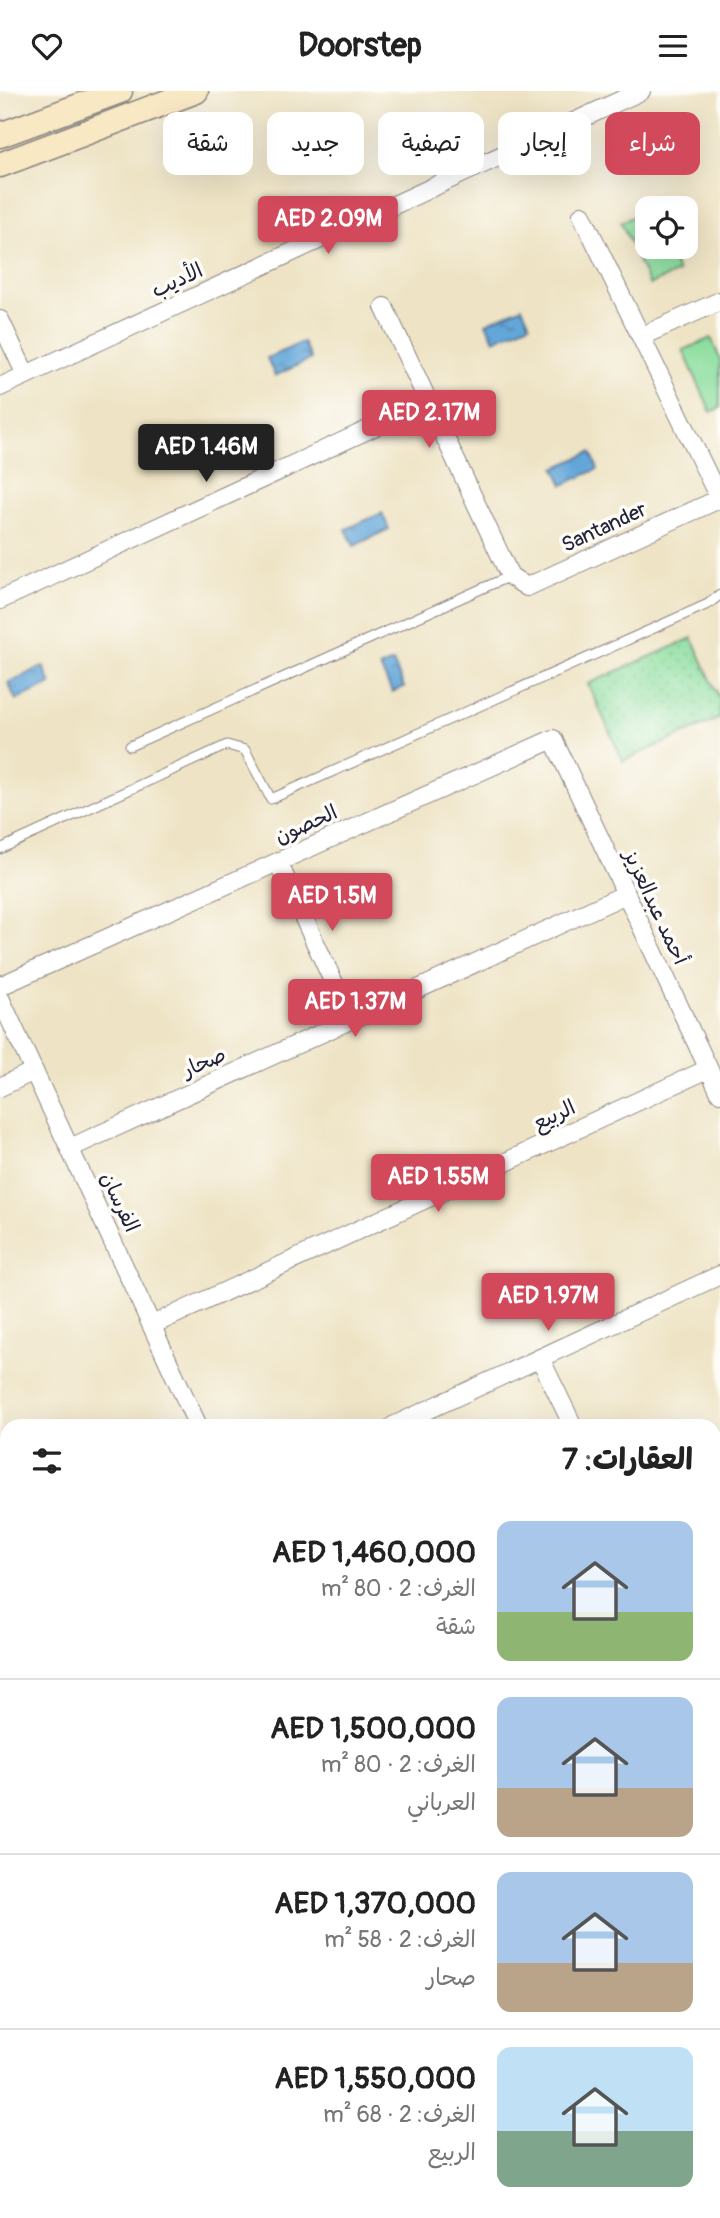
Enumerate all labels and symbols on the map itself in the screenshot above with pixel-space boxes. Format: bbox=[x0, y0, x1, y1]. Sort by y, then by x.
pin: AED 2.09M bbox=[248, 197, 408, 256]
street label: الأديب bbox=[147, 256, 207, 304]
pin: AED 2.17M bbox=[349, 391, 509, 450]
pin: AED 1.46M bbox=[126, 425, 286, 484]
street label: Santander bbox=[557, 496, 652, 559]
street label: الحصون bbox=[271, 799, 342, 850]
street label: أحمد عبدالعزيز bbox=[616, 844, 694, 969]
pin: AED 1.5M bbox=[260, 873, 404, 933]
pin: AED 1.37M bbox=[275, 979, 435, 1039]
street label: صحار bbox=[176, 1041, 230, 1085]
street label: الربيع bbox=[528, 1094, 580, 1138]
pin: AED 1.55M bbox=[358, 1155, 518, 1214]
street label: الفرسان bbox=[94, 1168, 145, 1237]
pin: AED 1.97M bbox=[468, 1273, 628, 1333]

